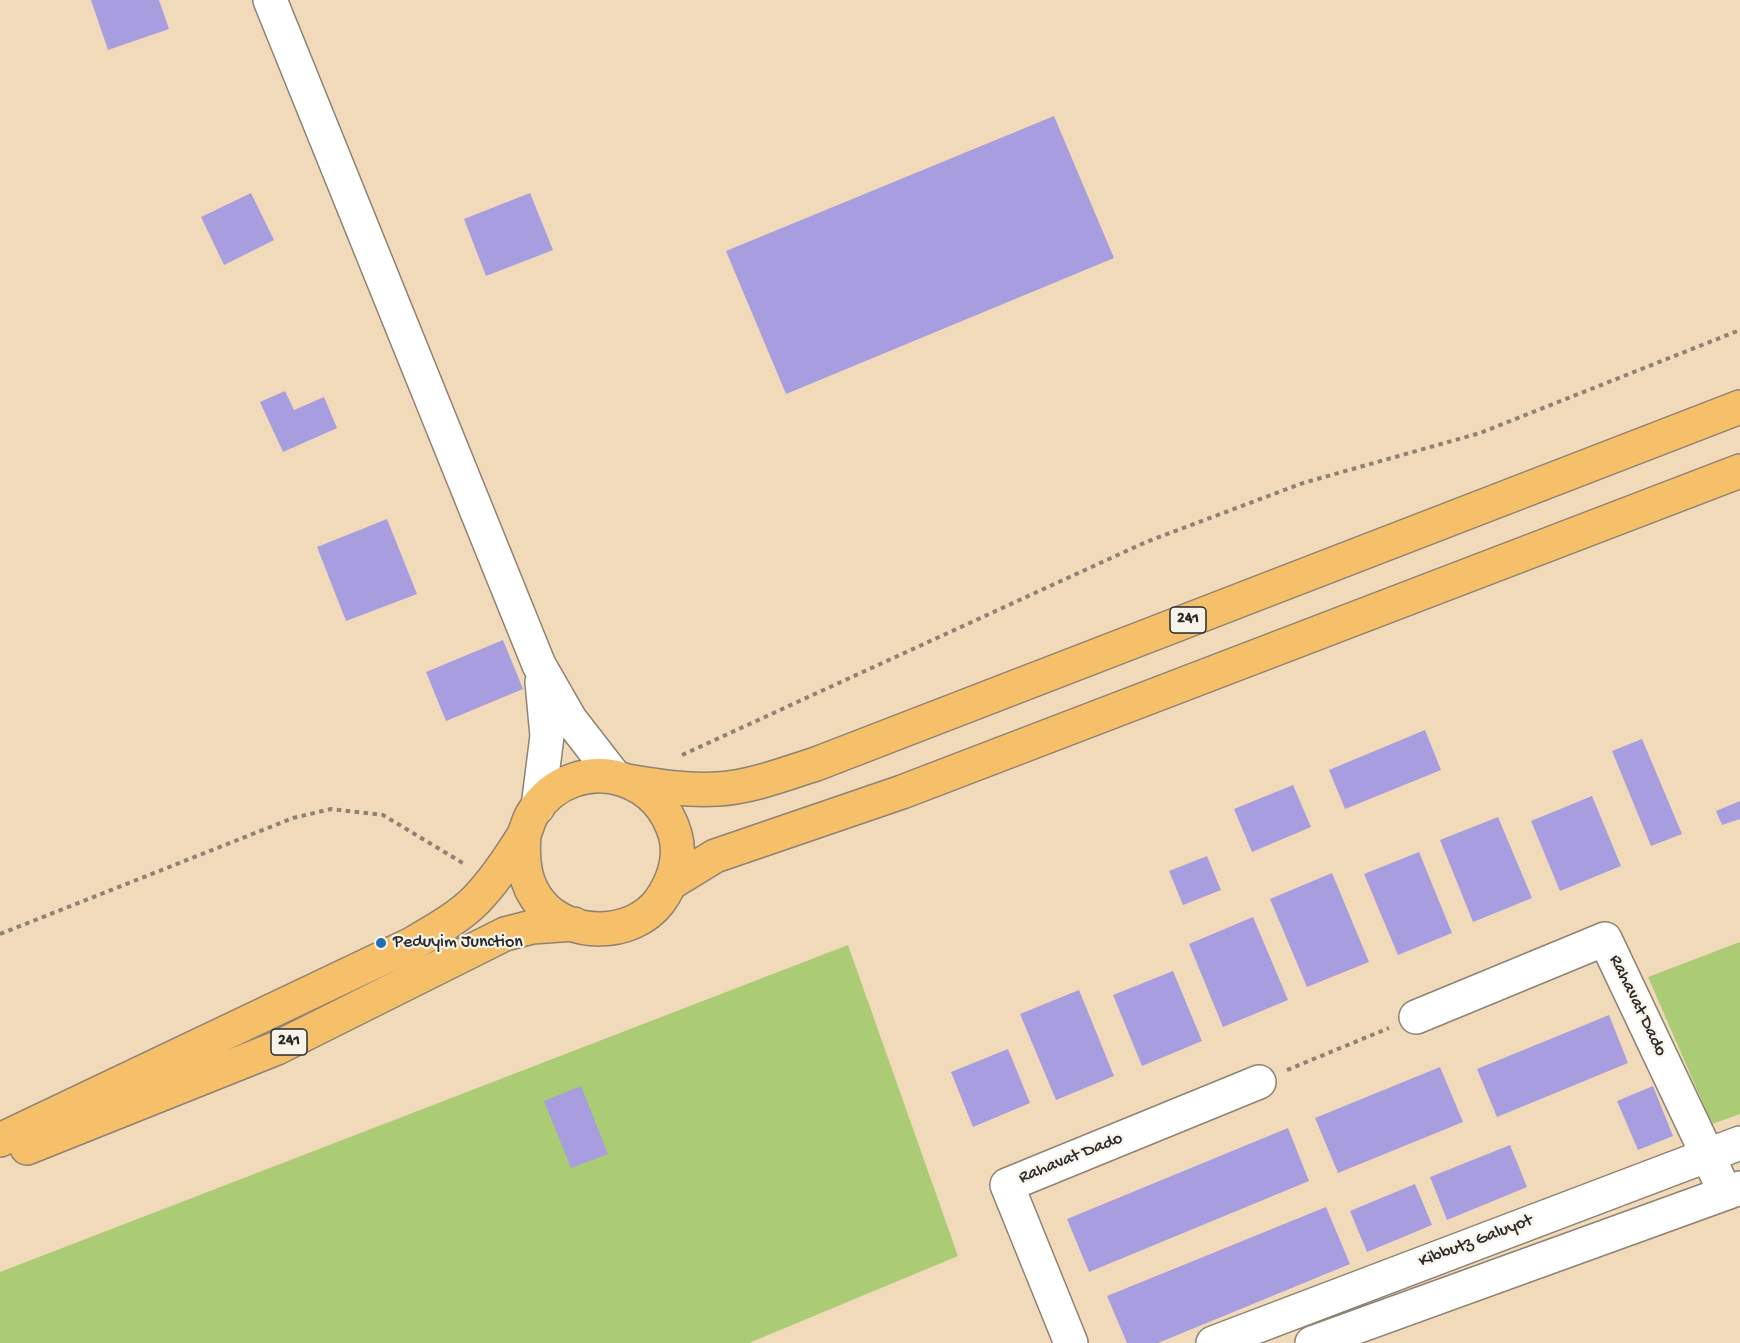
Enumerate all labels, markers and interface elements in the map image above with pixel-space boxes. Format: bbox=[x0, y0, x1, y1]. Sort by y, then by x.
road number: 241 bbox=[1170, 607, 1206, 633]
place label: Peduyim Junction bbox=[393, 932, 523, 954]
marker: Peduyim Junction bbox=[374, 936, 388, 950]
street label: Rahavat Dado bbox=[1603, 952, 1671, 1060]
road number: 241 bbox=[271, 1029, 307, 1055]
street label: Rahavat Dado bbox=[1016, 1128, 1126, 1190]
street label: Kibbutz Galuyot bbox=[1416, 1210, 1536, 1274]

